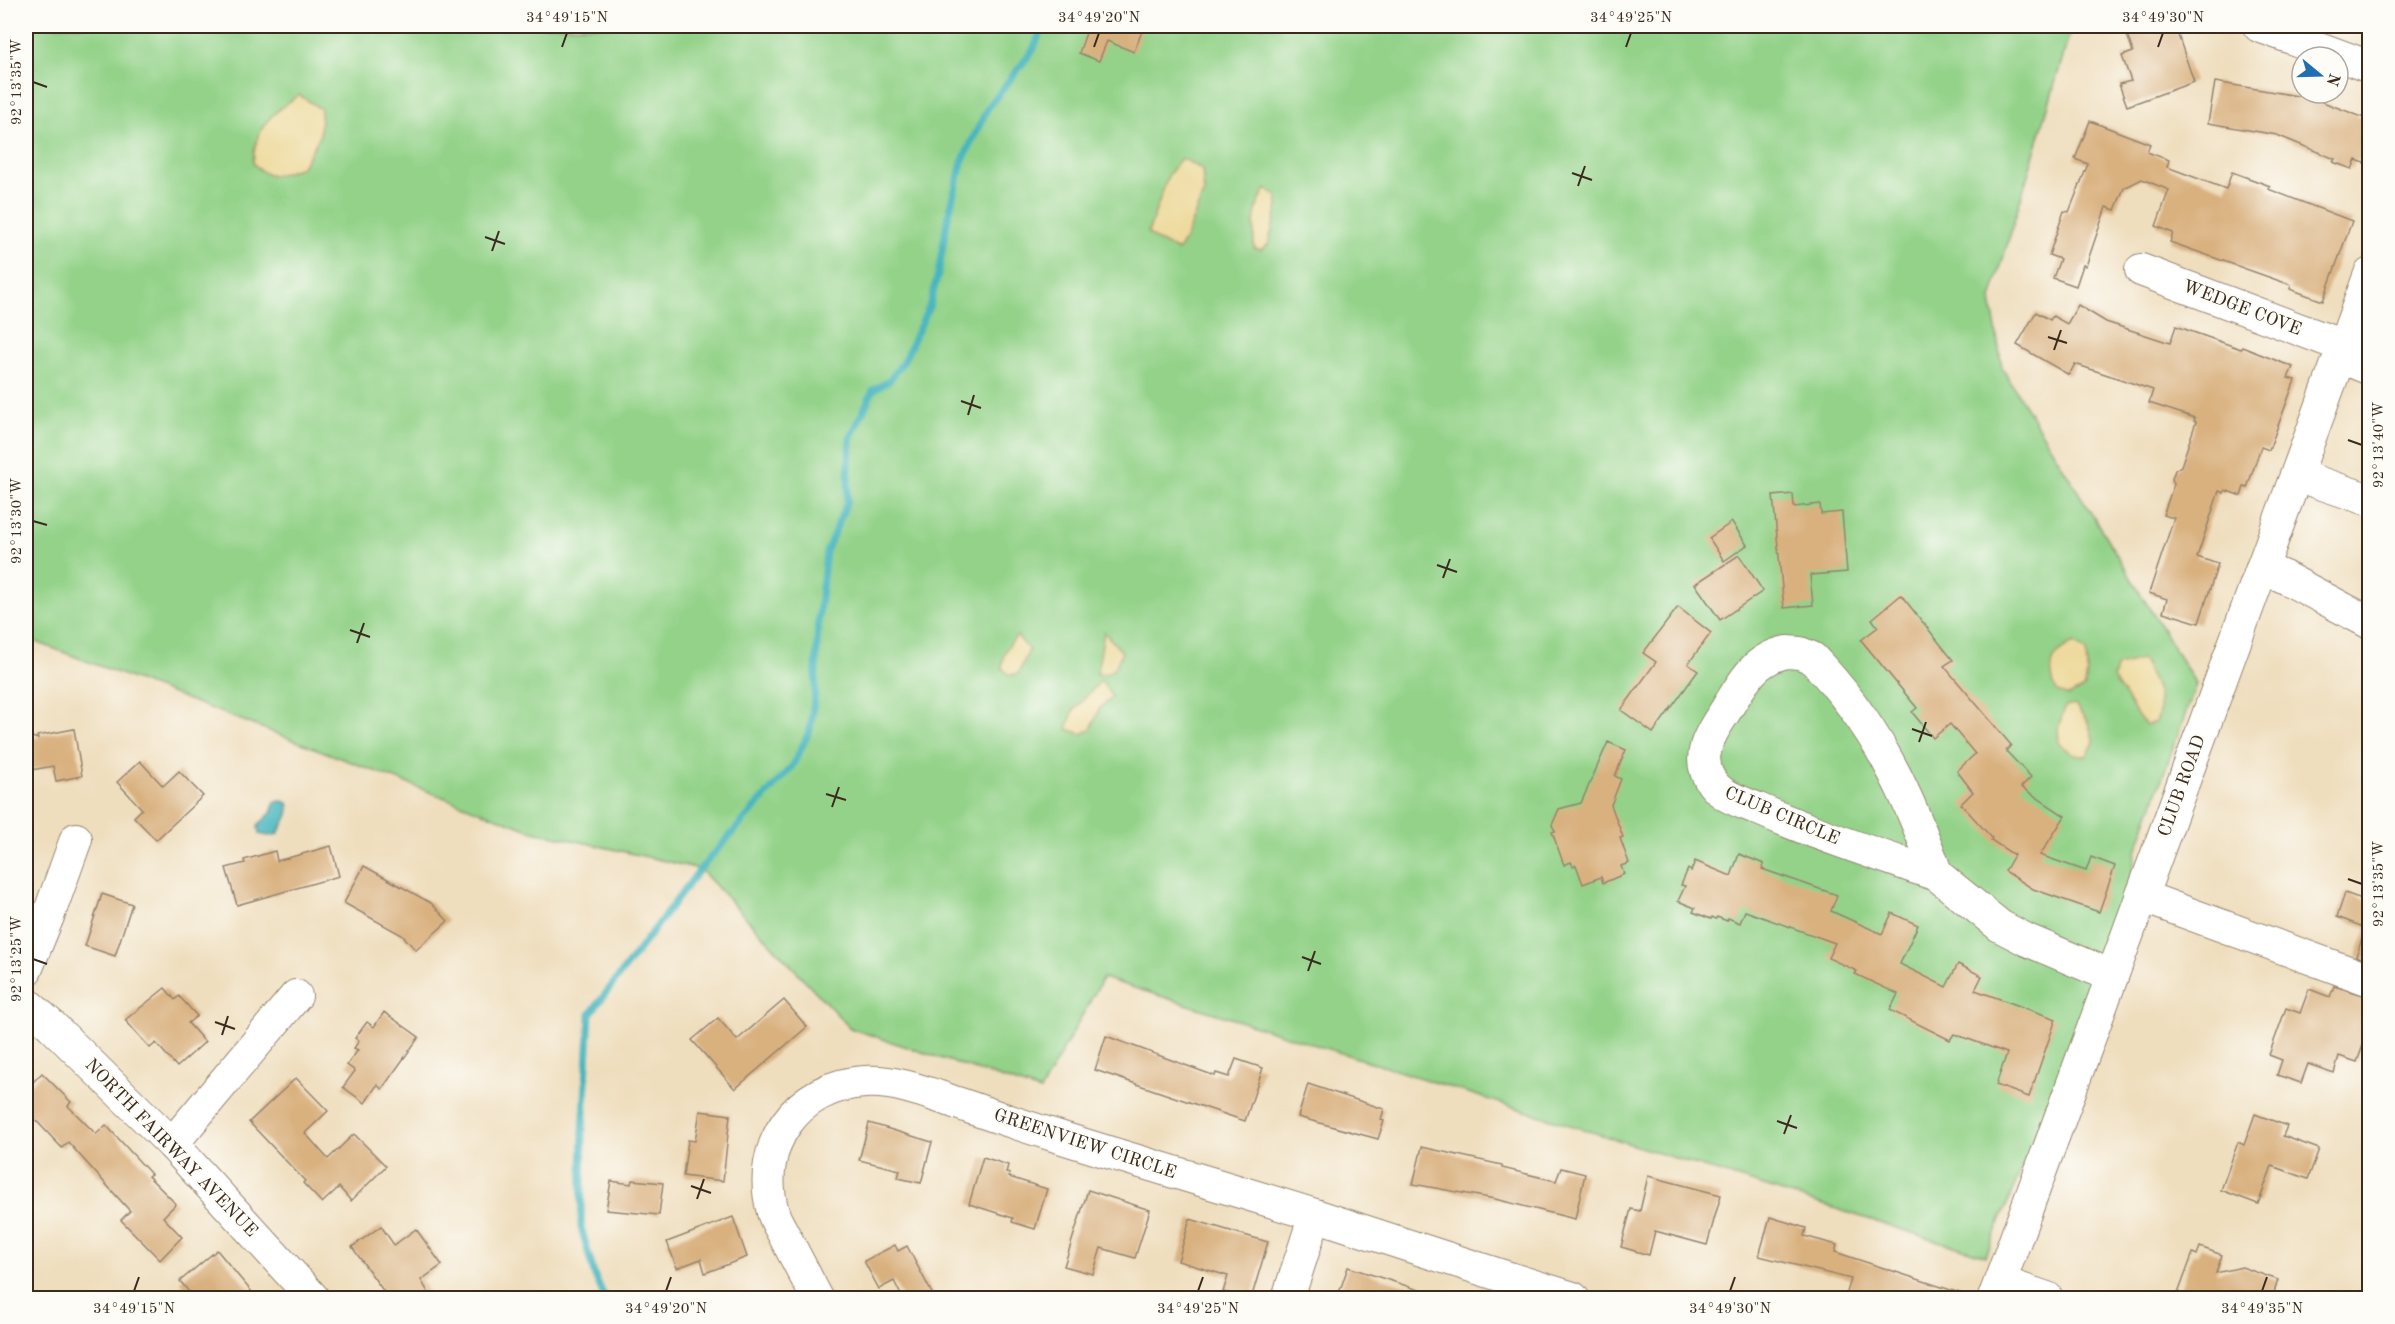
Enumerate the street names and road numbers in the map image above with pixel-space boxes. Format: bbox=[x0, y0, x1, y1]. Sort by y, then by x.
street label: WEDGE COVE bbox=[2180, 277, 2304, 339]
street label: CLUB ROAD bbox=[2155, 733, 2209, 839]
street label: CLUB CIRCLE bbox=[1722, 784, 1842, 848]
street label: NORTH FAIRWAY AVENUE bbox=[81, 1056, 261, 1240]
street label: GREENVIEW CIRCLE bbox=[991, 1106, 1179, 1182]

